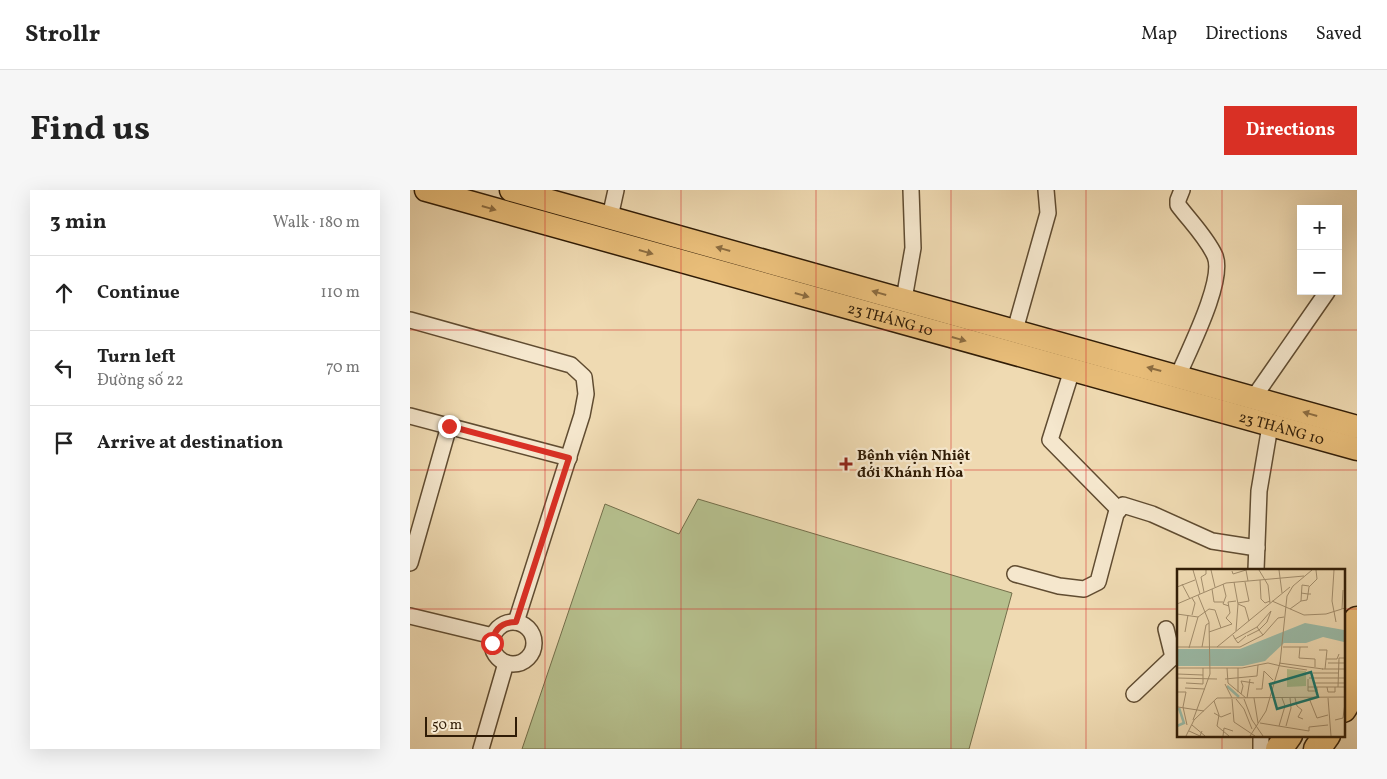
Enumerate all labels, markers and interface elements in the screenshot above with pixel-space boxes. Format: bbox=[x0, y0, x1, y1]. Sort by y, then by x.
text: Strollr bbox=[25, 18, 100, 52]
text: Map bbox=[1141, 22, 1177, 47]
text: Directions bbox=[1205, 22, 1288, 47]
text: Saved bbox=[1316, 22, 1362, 47]
text: Find us bbox=[30, 106, 150, 154]
button: Directions bbox=[1224, 106, 1357, 155]
one-way arrow bbox=[482, 204, 497, 212]
map controls bbox=[1297, 205, 1342, 295]
button: + bbox=[1297, 205, 1342, 250]
text: 3 min bbox=[50, 208, 106, 237]
text: Walk · 180 m bbox=[273, 212, 360, 234]
one-way arrow bbox=[715, 245, 730, 253]
one-way arrow bbox=[638, 248, 653, 256]
button: − bbox=[1297, 250, 1342, 295]
icon: ahead bbox=[50, 279, 78, 307]
text: Continue bbox=[97, 280, 180, 306]
text: 110 m bbox=[321, 282, 360, 304]
one-way arrow bbox=[872, 288, 887, 296]
one-way arrow bbox=[795, 292, 810, 300]
street label: 23 THÁNG 10 bbox=[845, 299, 935, 343]
one-way arrow bbox=[951, 335, 967, 343]
text: Turn left bbox=[97, 344, 176, 370]
icon: left bbox=[50, 354, 78, 382]
text: 70 m bbox=[326, 357, 360, 379]
one-way arrow bbox=[1146, 365, 1161, 373]
text: Đường số 22 bbox=[97, 370, 184, 392]
street label: 23 THÁNG 10 bbox=[1236, 408, 1326, 451]
one-way arrow bbox=[1303, 409, 1318, 417]
route end bbox=[438, 415, 461, 438]
icon: arrive bbox=[50, 429, 78, 457]
text: Arrive at destination bbox=[97, 430, 283, 456]
place label: Bệnh viện Nhiệt đới Khánh Hòa bbox=[857, 446, 971, 484]
marker: Bệnh viện Nhiệt đới Khánh Hòa bbox=[839, 457, 853, 471]
inset map bbox=[1177, 569, 1344, 736]
route start bbox=[481, 632, 504, 655]
scale bar bbox=[425, 714, 518, 737]
text: 50 m bbox=[432, 716, 462, 735]

